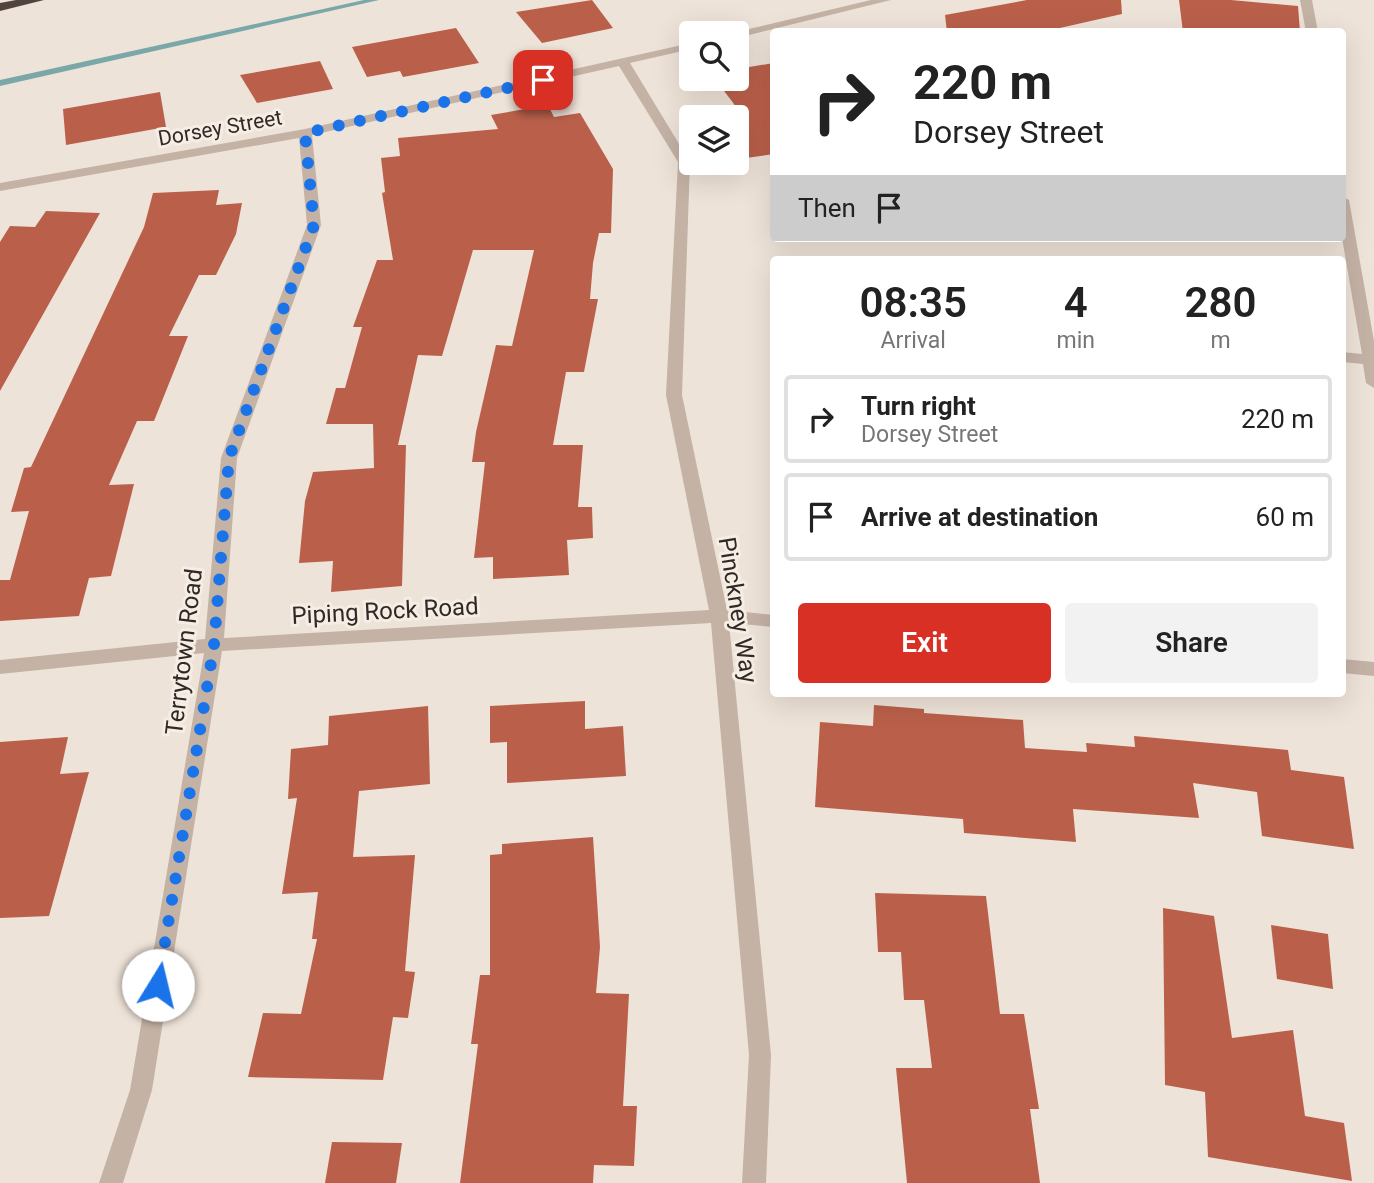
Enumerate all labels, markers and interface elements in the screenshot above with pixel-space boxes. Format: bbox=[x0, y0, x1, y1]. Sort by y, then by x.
map controls bbox=[679, 21, 749, 175]
button: search bbox=[679, 21, 749, 91]
pin bbox=[513, 50, 573, 110]
text: 220 m bbox=[913, 54, 1052, 111]
icon: right bbox=[798, 56, 889, 147]
icon: arrive bbox=[524, 61, 562, 99]
street label: Dorsey Street bbox=[156, 105, 284, 151]
button: layers bbox=[679, 105, 749, 175]
text: Dorsey Street bbox=[913, 113, 1104, 151]
icon: arrive bbox=[870, 189, 908, 227]
text: Then bbox=[798, 193, 856, 223]
text: 08:35 bbox=[860, 278, 967, 327]
text: 4 bbox=[1064, 278, 1088, 327]
text: 280 bbox=[1184, 278, 1256, 327]
text: Arrival bbox=[881, 327, 946, 354]
text: min bbox=[1056, 327, 1095, 354]
text: m bbox=[1210, 327, 1231, 354]
text: Turn right bbox=[861, 391, 976, 421]
icon: right bbox=[802, 400, 840, 438]
text: 220 m bbox=[1241, 404, 1314, 434]
text: Dorsey Street bbox=[861, 421, 998, 448]
icon: arrive bbox=[802, 498, 840, 536]
text: Arrive at destination bbox=[861, 502, 1098, 532]
text: 60 m bbox=[1256, 502, 1314, 532]
street label: Pinckney Way bbox=[713, 535, 763, 686]
street label: Terrytown Road bbox=[160, 567, 208, 737]
street label: Piping Rock Road bbox=[291, 592, 479, 630]
button: Exit bbox=[798, 603, 1051, 683]
button: Share bbox=[1065, 603, 1318, 683]
position arrow bbox=[121, 948, 195, 1022]

